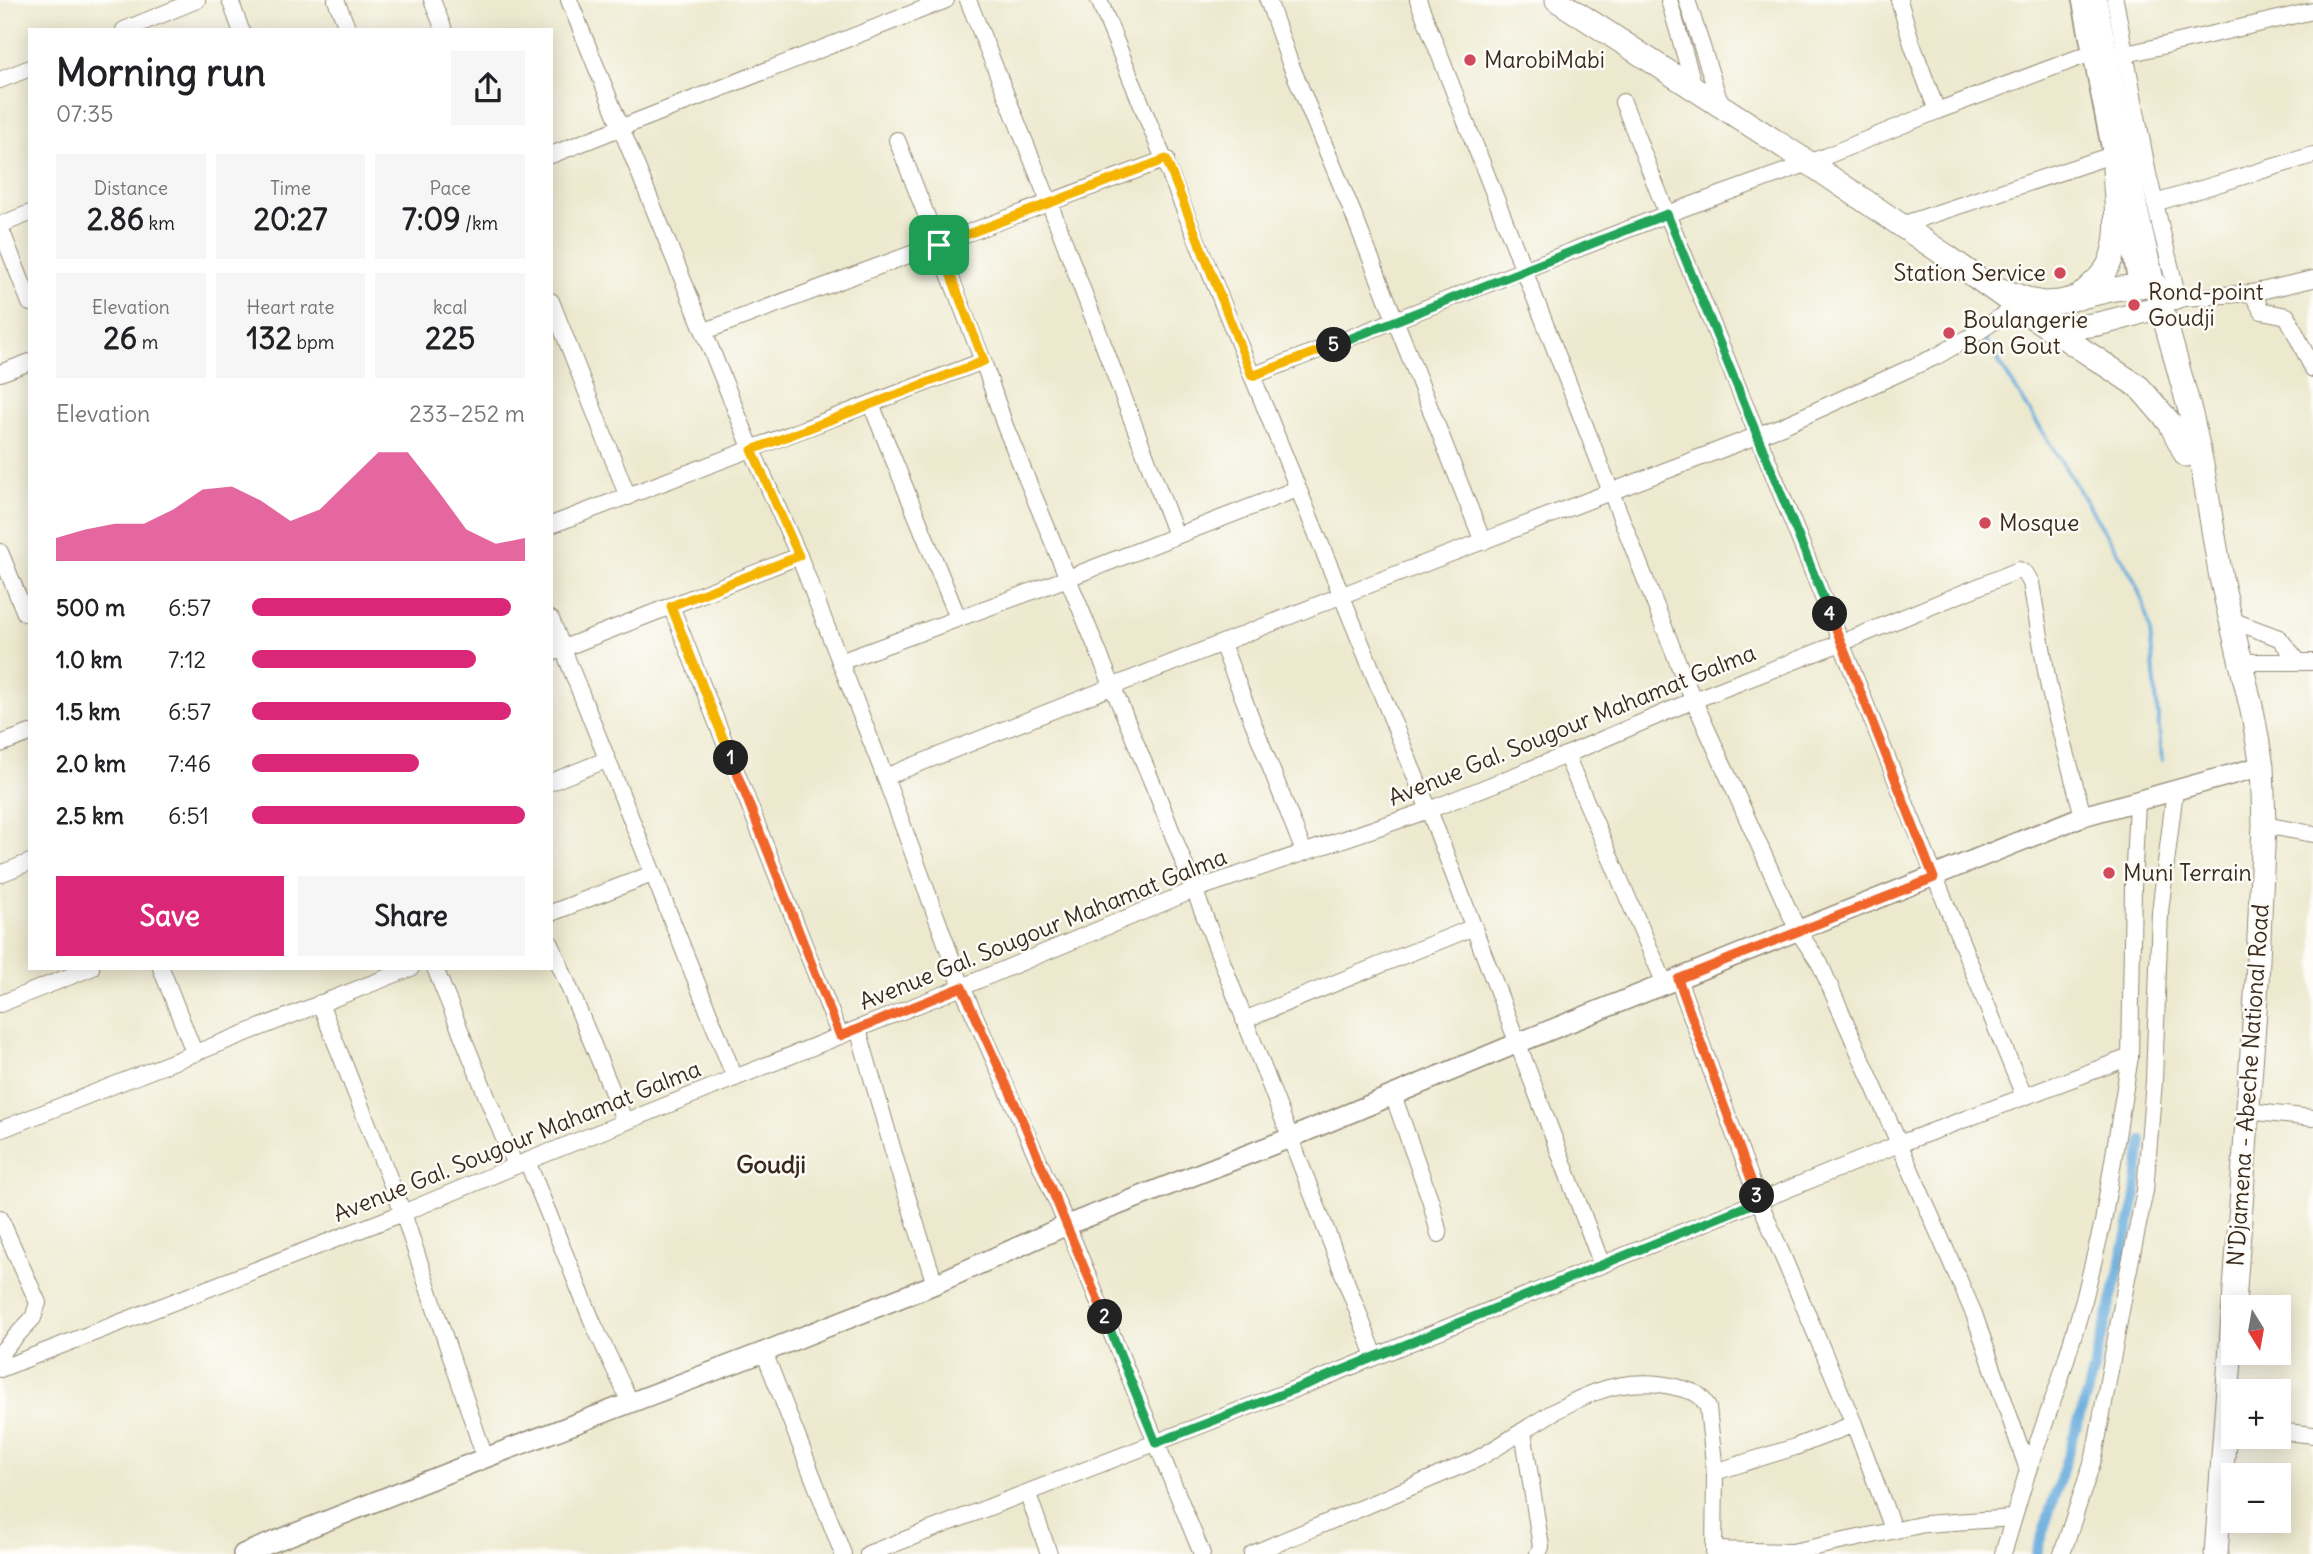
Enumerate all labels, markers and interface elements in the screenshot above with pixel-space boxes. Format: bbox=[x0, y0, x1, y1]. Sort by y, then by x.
place label: MarobiMabi bbox=[1484, 45, 1605, 74]
text: Morning run bbox=[56, 49, 266, 96]
button: share bbox=[451, 51, 525, 125]
marker: MarobiMabi bbox=[1462, 52, 1478, 68]
text: 07:35 bbox=[56, 99, 114, 128]
text: Distance bbox=[94, 176, 168, 200]
text: Time bbox=[270, 176, 311, 200]
text: Pace bbox=[430, 176, 471, 200]
text: 2.86 bbox=[87, 200, 144, 238]
text: 20:27 bbox=[253, 200, 328, 238]
text: 7:09 bbox=[402, 200, 461, 238]
text: km bbox=[144, 211, 175, 235]
text: /km bbox=[461, 211, 498, 235]
pin bbox=[909, 215, 969, 275]
icon: arrive bbox=[920, 226, 958, 264]
place label: Station Service bbox=[1894, 258, 2046, 287]
marker: Station Service bbox=[2052, 265, 2068, 281]
place label: Rond-point Goudji bbox=[2148, 277, 2264, 332]
text: Elevation bbox=[92, 295, 170, 319]
text: Heart rate bbox=[246, 295, 335, 319]
text: kcal bbox=[433, 295, 467, 319]
marker: Rond-point Goudji bbox=[2126, 297, 2142, 313]
place label: Boulangerie Bon Gout bbox=[1963, 305, 2088, 360]
text: 26 bbox=[103, 319, 137, 357]
text: 132 bbox=[247, 319, 292, 357]
text: 225 bbox=[425, 319, 475, 357]
marker: Boulangerie Bon Gout bbox=[1941, 325, 1957, 341]
pin: 5 bbox=[1316, 328, 1352, 362]
text: m bbox=[137, 330, 158, 354]
text: bpm bbox=[292, 330, 334, 354]
text: 5 bbox=[1328, 332, 1339, 356]
text: Elevation bbox=[56, 399, 150, 428]
text: 233–252 m bbox=[409, 399, 525, 428]
place label: Mosque bbox=[1999, 508, 2079, 537]
marker: Mosque bbox=[1977, 515, 1993, 531]
text: 500 m bbox=[56, 593, 125, 622]
text: 6:57 bbox=[168, 593, 211, 622]
pin: 4 bbox=[1812, 596, 1848, 632]
text: 4 bbox=[1824, 601, 1835, 625]
street label: Avenue Gal. Sougour Mahamat Galma bbox=[1384, 637, 1760, 812]
text: 1.0 km bbox=[56, 645, 122, 674]
text: 7:12 bbox=[168, 645, 206, 674]
text: 1.5 km bbox=[56, 697, 121, 726]
text: 6:57 bbox=[168, 697, 211, 726]
pin: 1 bbox=[714, 740, 748, 776]
text: 1 bbox=[727, 745, 734, 769]
text: 2.0 km bbox=[56, 749, 126, 778]
text: 7:46 bbox=[168, 749, 211, 778]
text: 2.5 km bbox=[56, 801, 124, 830]
text: 6:51 bbox=[168, 801, 209, 830]
street label: Avenue Gal. Sougour Mahamat Galma bbox=[855, 841, 1231, 1016]
place label: Muni Terrain bbox=[2123, 858, 2252, 887]
marker: Muni Terrain bbox=[2101, 865, 2117, 881]
button: Save bbox=[56, 876, 284, 956]
button: Share bbox=[298, 876, 525, 956]
street label: N'Djamena - Abeche National Road bbox=[2220, 903, 2275, 1267]
street label: Avenue Gal. Sougour Mahamat Galma bbox=[329, 1053, 705, 1228]
district label: Goudji bbox=[736, 1149, 806, 1179]
pin: 3 bbox=[1740, 1178, 1774, 1214]
text: 3 bbox=[1751, 1183, 1762, 1207]
north arrow bbox=[2221, 1295, 2291, 1365]
map controls bbox=[2221, 1295, 2291, 1533]
pin: 2 bbox=[1088, 1300, 1122, 1334]
text: 2 bbox=[1099, 1304, 1110, 1328]
button: + bbox=[2221, 1379, 2291, 1449]
button: − bbox=[2221, 1463, 2291, 1533]

